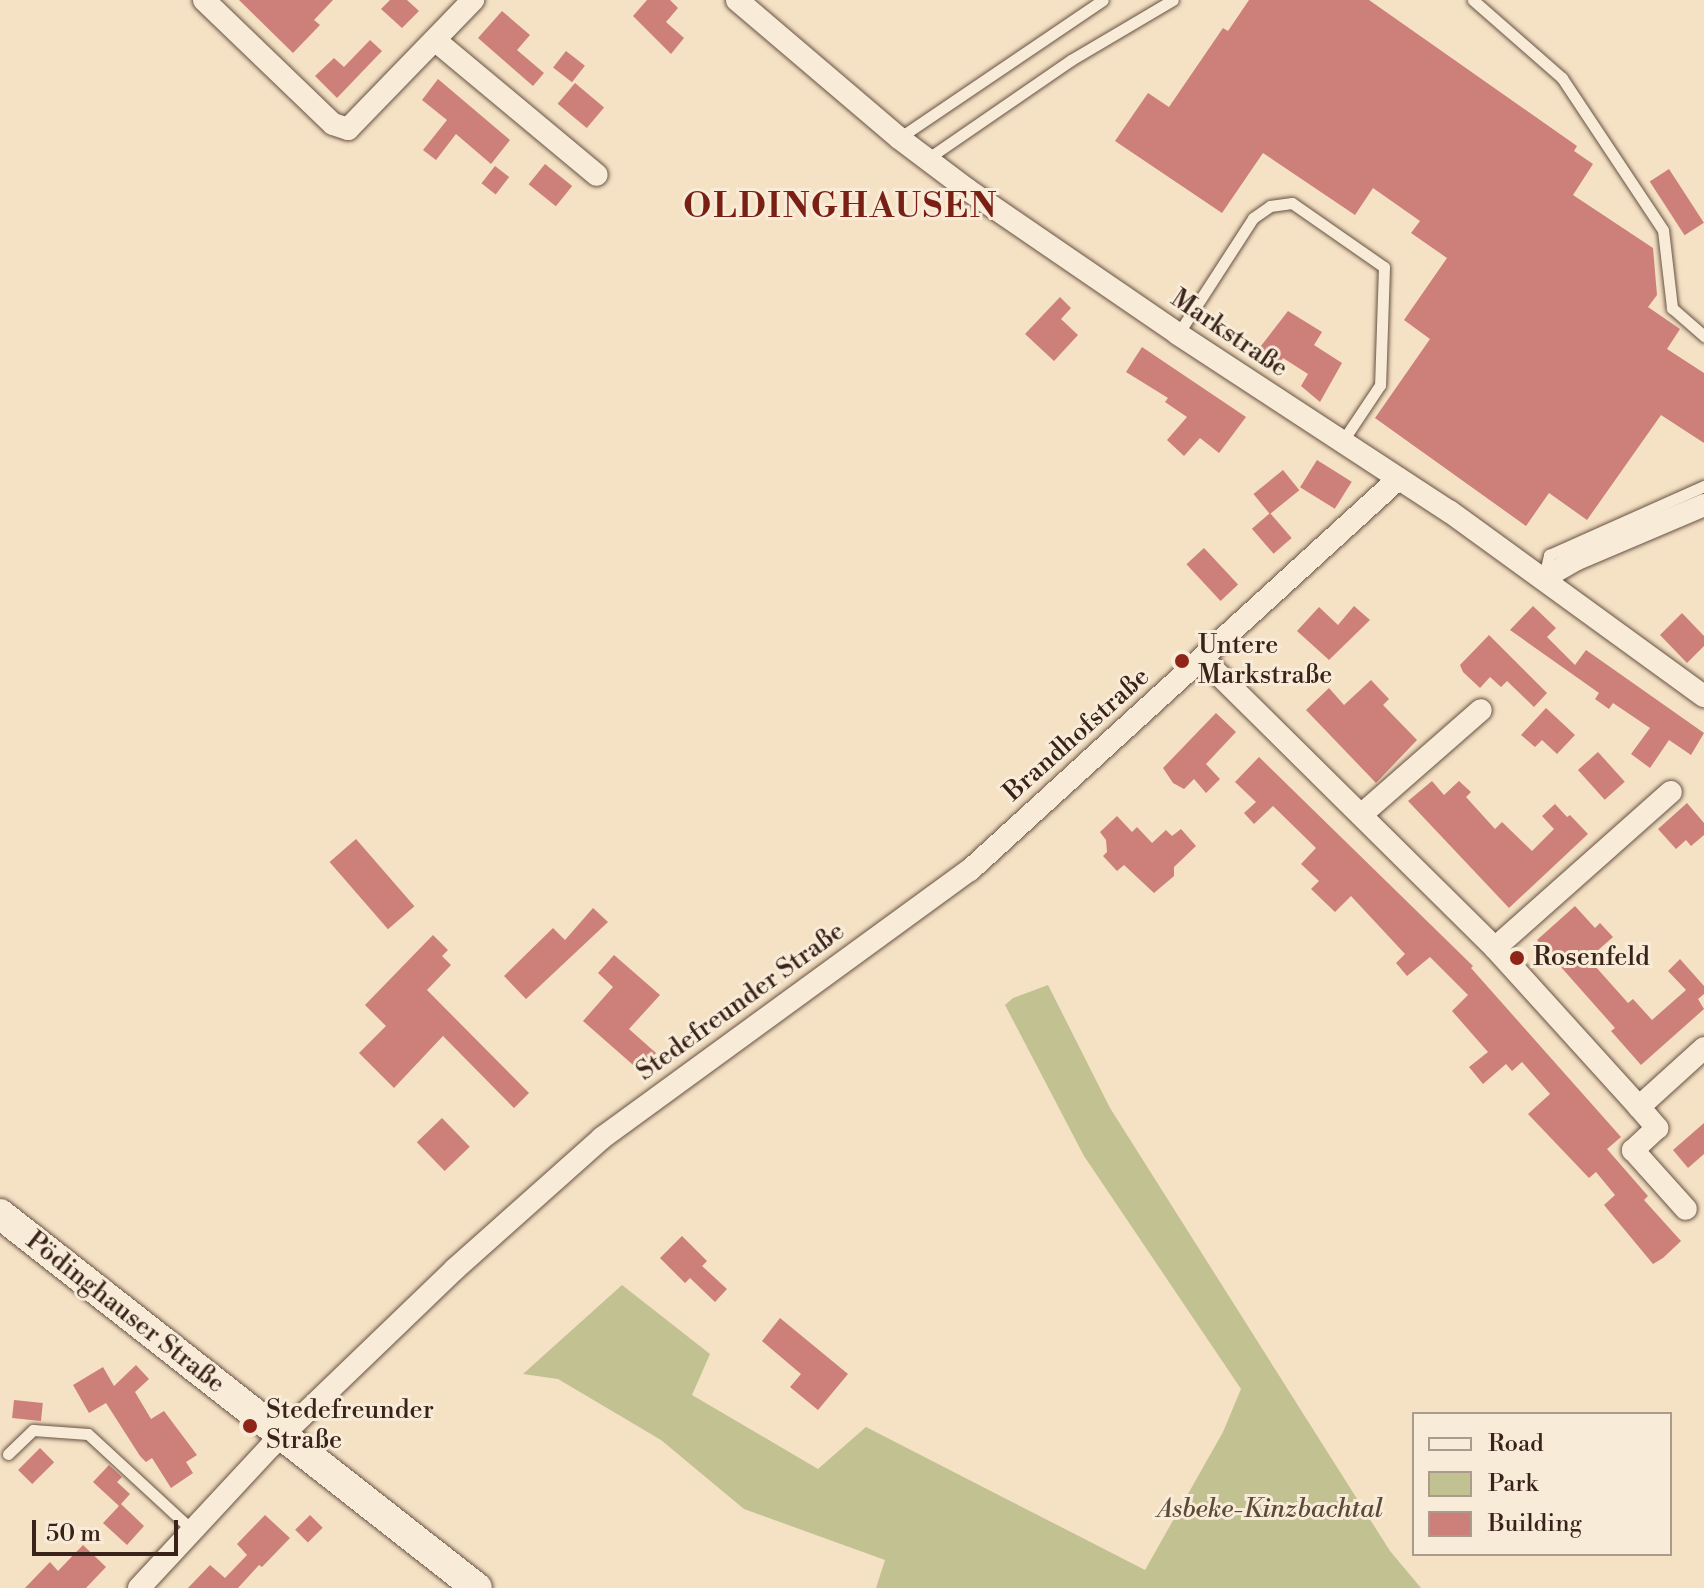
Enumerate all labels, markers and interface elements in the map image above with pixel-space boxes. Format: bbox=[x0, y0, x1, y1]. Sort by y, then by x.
district label: OLDINGHAUSEN bbox=[683, 188, 999, 228]
street label: Markstraße bbox=[1165, 283, 1293, 385]
place label: Untere Markstraße bbox=[1198, 630, 1332, 692]
marker: Untere Markstraße bbox=[1173, 652, 1191, 670]
street label: Brandhofstraße bbox=[998, 662, 1156, 808]
street label: Stedefreunder Straße bbox=[631, 916, 851, 1088]
place label: Rosenfeld bbox=[1533, 942, 1650, 974]
marker: Rosenfeld bbox=[1508, 949, 1526, 967]
street label: Pödinghauser Straße bbox=[19, 1226, 231, 1400]
place label: Stedefreunder Straße bbox=[266, 1395, 434, 1456]
legend bbox=[1412, 1412, 1672, 1556]
marker: Stedefreunder Straße bbox=[241, 1417, 259, 1435]
text: Road bbox=[1488, 1429, 1544, 1459]
text: Park bbox=[1488, 1469, 1538, 1499]
park label: Asbeke-Kinzbachtal bbox=[1157, 1494, 1383, 1526]
scale bar bbox=[36, 1504, 182, 1554]
text: Building bbox=[1488, 1509, 1582, 1539]
text: 50 m bbox=[46, 1519, 101, 1549]

